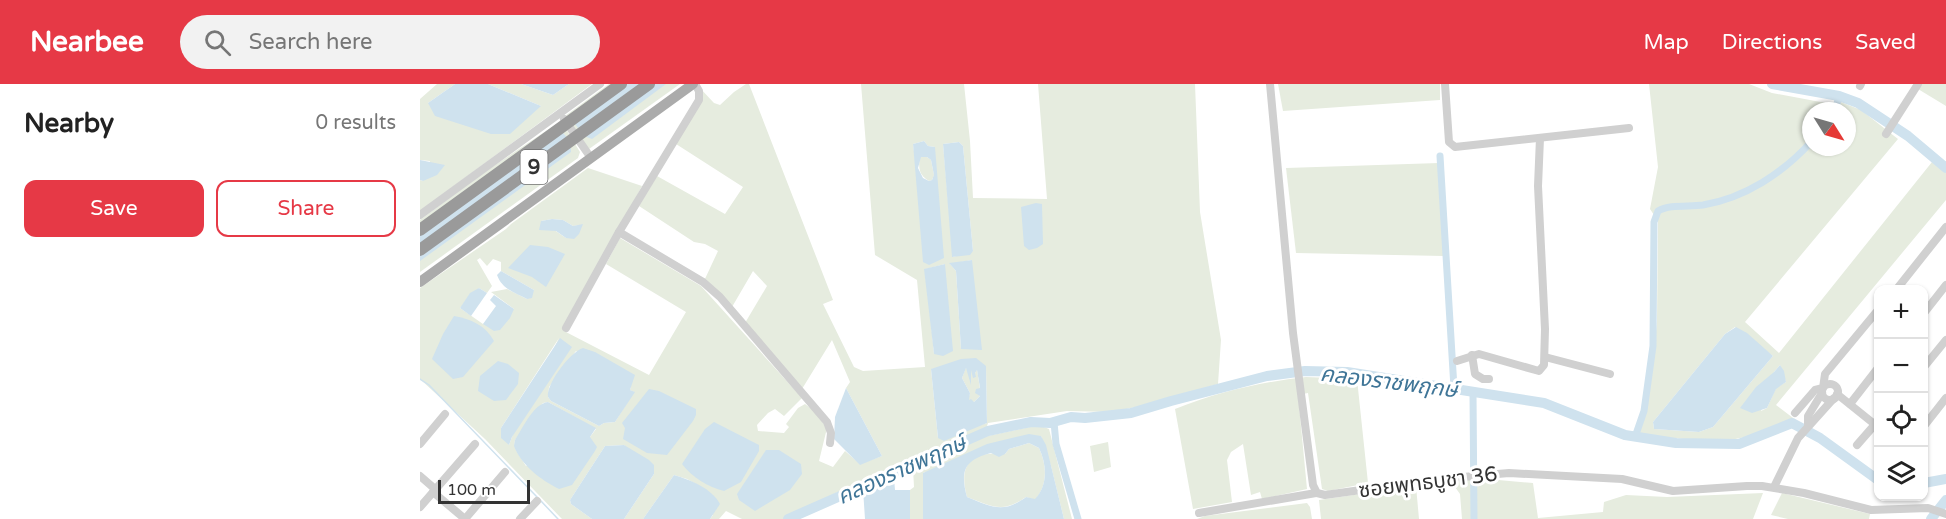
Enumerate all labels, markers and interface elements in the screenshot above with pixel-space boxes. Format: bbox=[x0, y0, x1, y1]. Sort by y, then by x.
search box bbox=[180, 15, 600, 69]
text: Nearbee bbox=[30, 25, 144, 59]
icon: search bbox=[201, 26, 234, 59]
text: Search here bbox=[249, 29, 372, 55]
text: Map bbox=[1643, 30, 1689, 55]
text: Directions bbox=[1722, 30, 1822, 55]
text: Saved bbox=[1855, 30, 1916, 55]
north arrow bbox=[1802, 102, 1856, 156]
text: Nearby bbox=[24, 108, 114, 139]
text: 0 results bbox=[316, 111, 396, 135]
road number: 9 bbox=[520, 150, 548, 184]
button: Save bbox=[24, 180, 204, 237]
button: Share bbox=[216, 180, 396, 237]
map controls bbox=[1874, 285, 1928, 501]
button: + bbox=[1874, 285, 1928, 339]
button: − bbox=[1874, 339, 1928, 393]
water label: คลองราชพฤกษ์ bbox=[1319, 361, 1463, 404]
button: locate bbox=[1874, 393, 1928, 447]
water label: คลองราชพฤกษ์ bbox=[833, 428, 973, 510]
button: layers bbox=[1874, 447, 1928, 501]
street label: ซอยพุทธบูชา 36 bbox=[1357, 462, 1499, 503]
scale bar bbox=[438, 477, 530, 504]
text: 100 m bbox=[447, 480, 496, 500]

